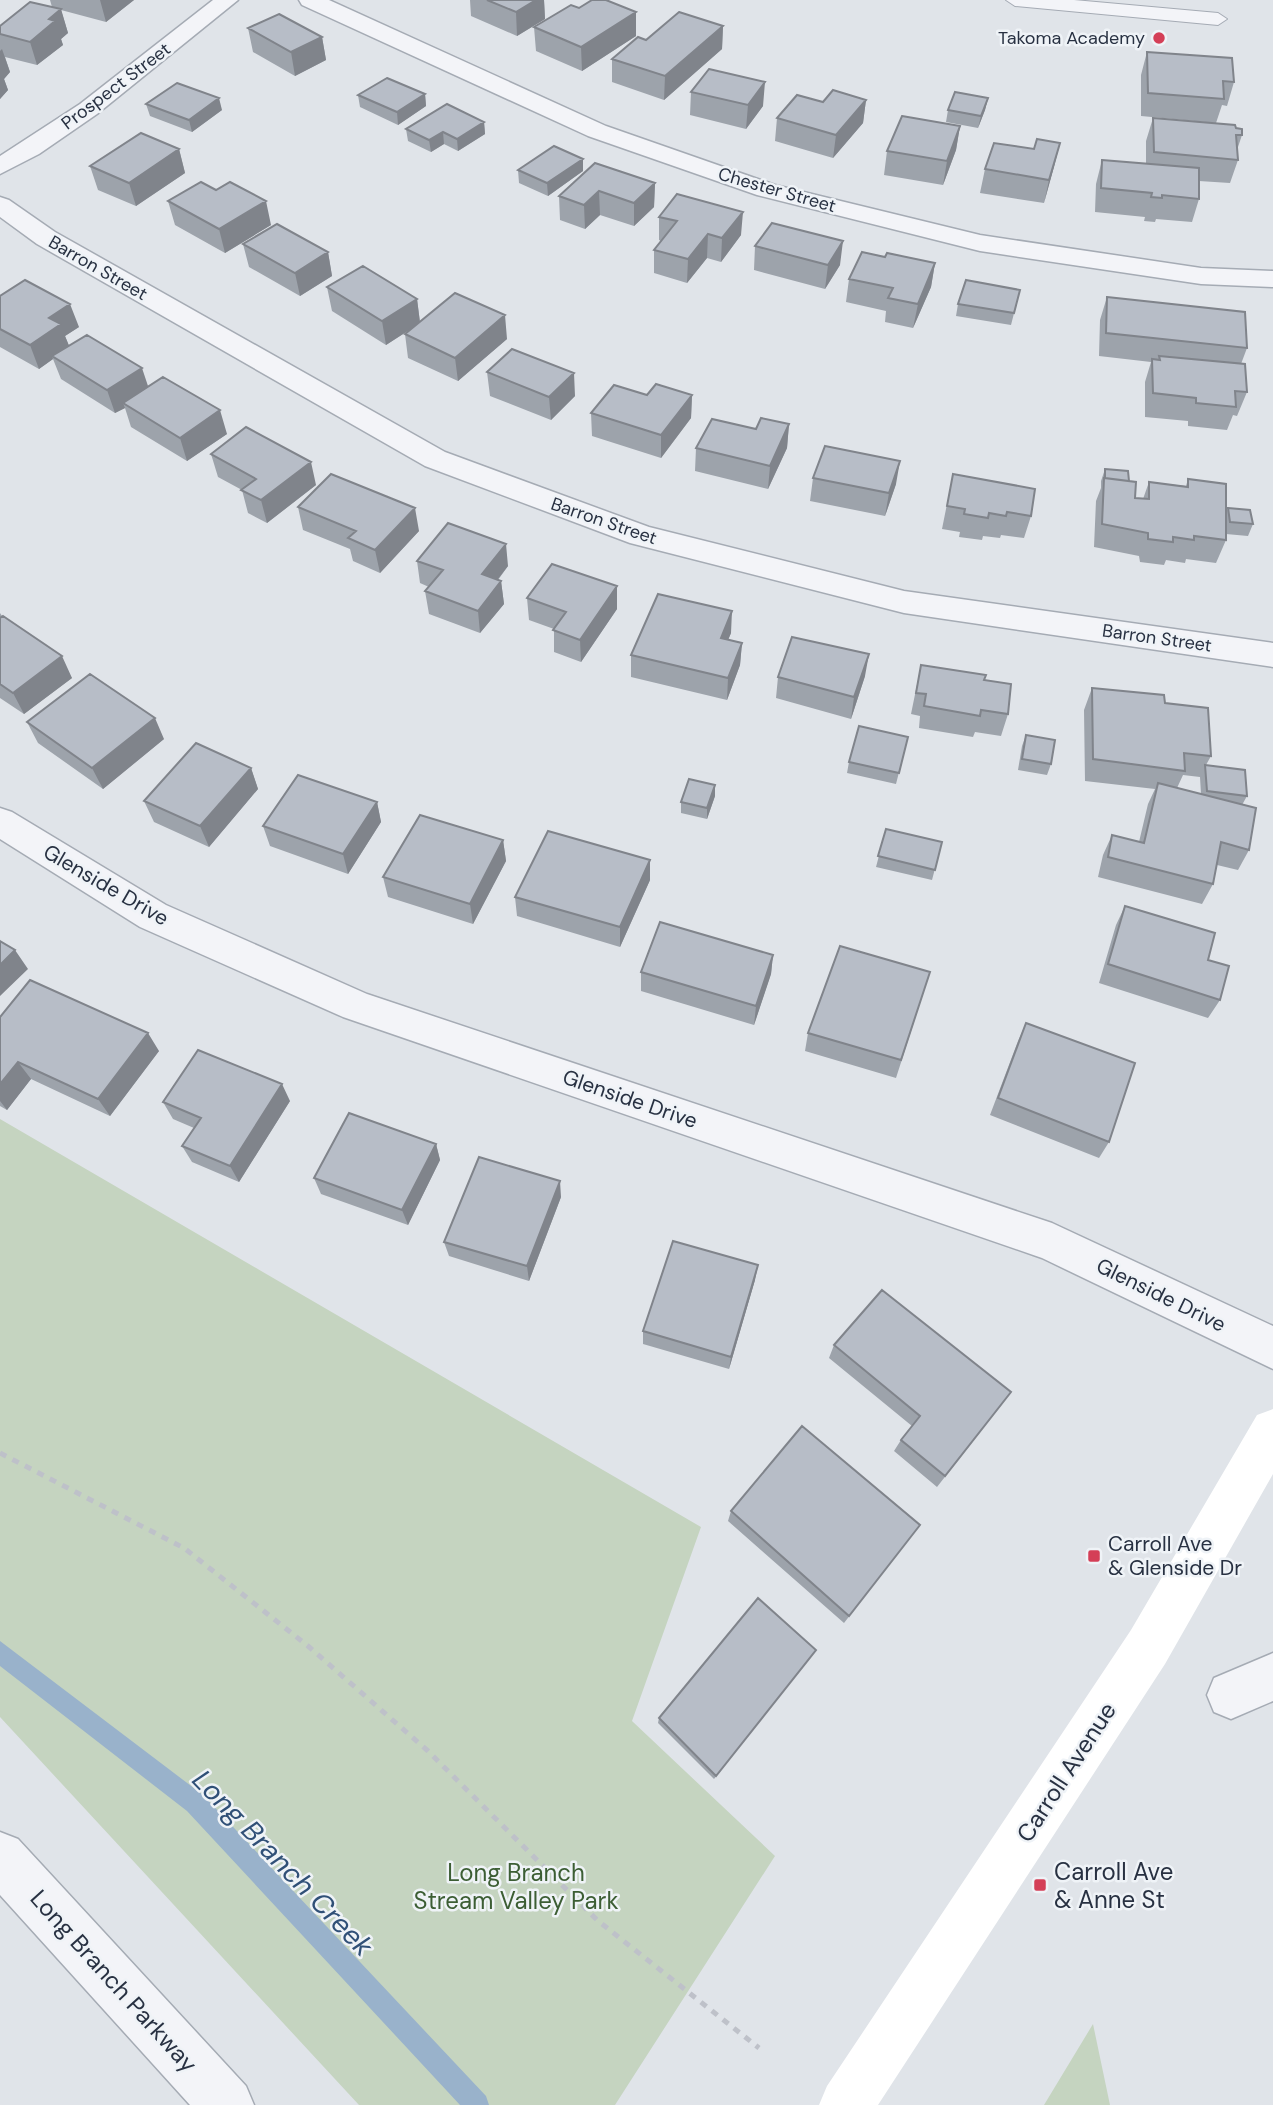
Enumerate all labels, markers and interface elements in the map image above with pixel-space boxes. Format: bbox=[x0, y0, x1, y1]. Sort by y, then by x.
place label: Takoma Academy bbox=[998, 26, 1145, 50]
marker: Takoma Academy bbox=[1151, 30, 1167, 46]
street label: Prospect Street bbox=[57, 37, 175, 135]
street label: Chester Street bbox=[715, 162, 839, 218]
street label: Barron Street bbox=[44, 230, 152, 306]
street label: Barron Street bbox=[548, 492, 660, 550]
street label: Barron Street bbox=[1101, 618, 1213, 658]
street label: Glenside Drive bbox=[38, 838, 174, 932]
street label: Glenside Drive bbox=[559, 1063, 701, 1135]
street label: Glenside Drive bbox=[1092, 1252, 1230, 1338]
place label: Carroll Ave & Glenside Dr bbox=[1108, 1530, 1242, 1582]
marker: Carroll Ave & Glenside Dr bbox=[1086, 1548, 1102, 1564]
street label: Carroll Avenue bbox=[1009, 1696, 1123, 1848]
water label: Long Branch Creek bbox=[184, 1762, 382, 1965]
place label: Carroll Ave & Anne St bbox=[1054, 1856, 1173, 1915]
park label: Long Branch Stream Valley Park bbox=[414, 1857, 618, 1916]
marker: Carroll Ave & Anne St bbox=[1032, 1877, 1048, 1893]
street label: Long Branch Parkway bbox=[24, 1883, 204, 2079]

